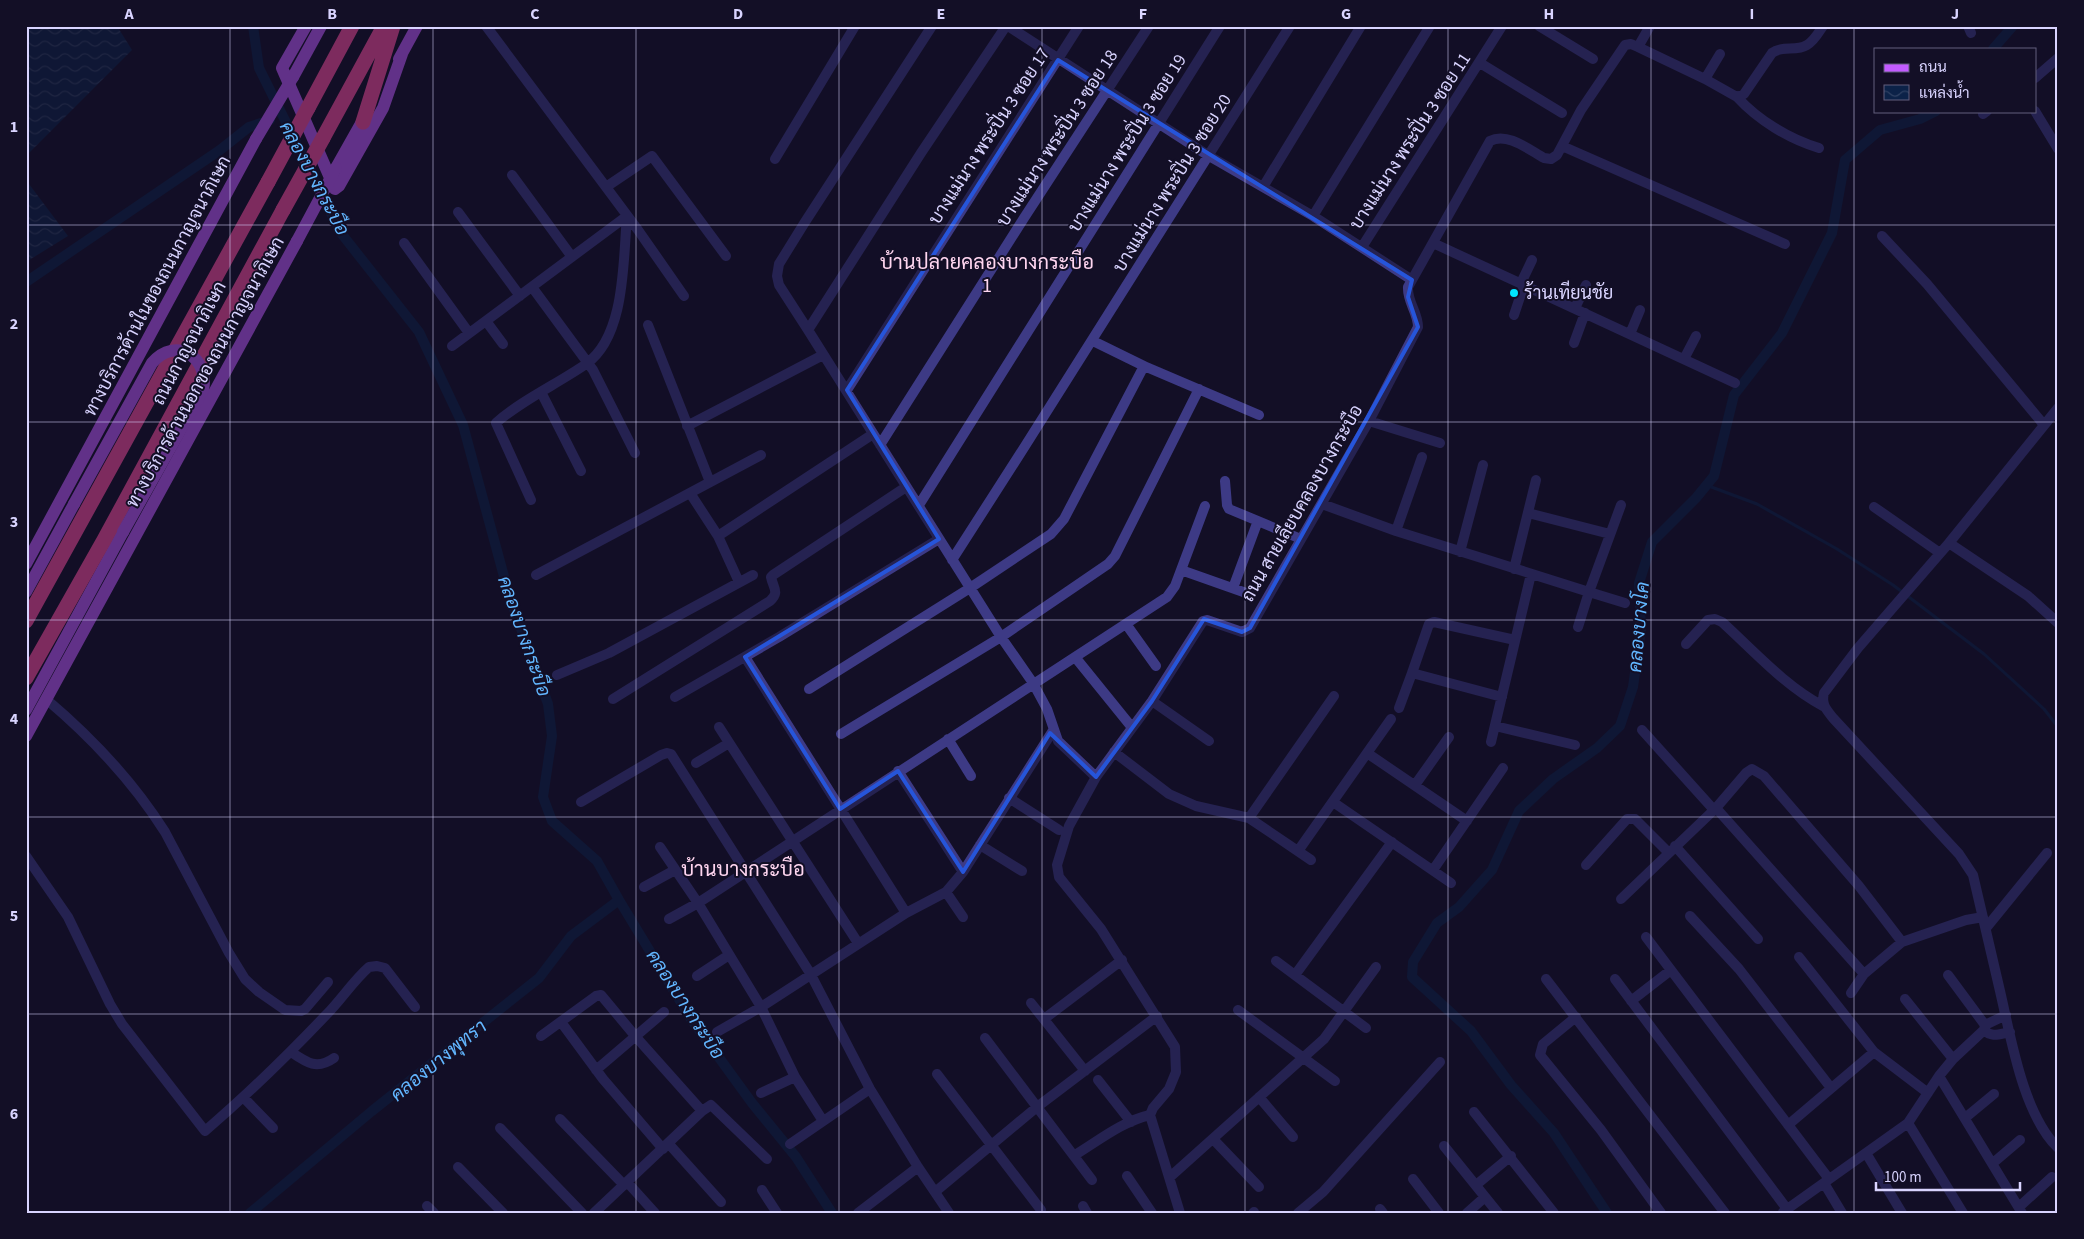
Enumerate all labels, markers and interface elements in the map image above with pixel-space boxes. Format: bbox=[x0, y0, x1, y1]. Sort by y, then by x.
text: A bbox=[123, 3, 134, 25]
text: B bbox=[327, 3, 337, 25]
text: C bbox=[530, 3, 540, 25]
text: D bbox=[733, 3, 743, 25]
text: E bbox=[937, 3, 945, 25]
text: F bbox=[1139, 3, 1147, 25]
text: G bbox=[1341, 3, 1351, 25]
text: H bbox=[1544, 3, 1554, 25]
text: I bbox=[1750, 3, 1754, 25]
text: J bbox=[1951, 3, 1959, 25]
street label: บางแม่นาง พระปิ่น 3 ซอย 17 bbox=[920, 41, 1056, 230]
street label: บางแม่นาง พระปิ่น 3 ซอย 18 bbox=[988, 43, 1124, 232]
street label: บางแม่นาง พระปิ่น 3 ซอย 11 bbox=[1341, 46, 1477, 235]
street label: บางแม่นาง พระปิ่น 3 ซอย 19 bbox=[1060, 48, 1193, 237]
legend bbox=[1874, 48, 2036, 112]
text: ถนน bbox=[1919, 57, 1947, 78]
text: แหล่งน้ำ bbox=[1919, 80, 1970, 104]
street label: บางแม่นาง พระปิ่น 3 ซอย 20 bbox=[1105, 88, 1238, 277]
text: 1 bbox=[10, 116, 18, 138]
water label: คลองบางกระบือ bbox=[272, 117, 355, 241]
street label: ทางบริการด้านในของถนนกาญจนาภิเษก bbox=[79, 152, 235, 420]
street label: ทางบริการด้านนอกของถนนกาญจนาภิเษก bbox=[120, 232, 291, 512]
district label: บ้านปลายคลองบางกระบือ 1 bbox=[880, 248, 1094, 300]
street label: ถนนกาญจนาภิเษก bbox=[147, 278, 231, 408]
place label: ร้านเทียนชัย bbox=[1524, 280, 1613, 306]
marker: ร้านเทียนชัย bbox=[1508, 287, 1520, 299]
text: 2 bbox=[10, 313, 18, 335]
street label: ถนน สายเลียบคลองบางกระบือ bbox=[1235, 400, 1369, 606]
text: 3 bbox=[10, 511, 18, 533]
water label: คลองบางกระบือ bbox=[490, 573, 557, 700]
water label: คลองบางโค bbox=[1622, 581, 1657, 674]
text: 4 bbox=[10, 708, 19, 730]
district label: บ้านบางกระบือ bbox=[681, 855, 805, 884]
text: 5 bbox=[10, 905, 18, 927]
water label: คลองบางกระบือ bbox=[639, 945, 730, 1065]
water label: คลองบางพุทรา bbox=[385, 1014, 493, 1108]
text: 6 bbox=[10, 1103, 18, 1125]
scale bar bbox=[1876, 1159, 2020, 1191]
text: 100 m bbox=[1884, 1167, 1922, 1188]

